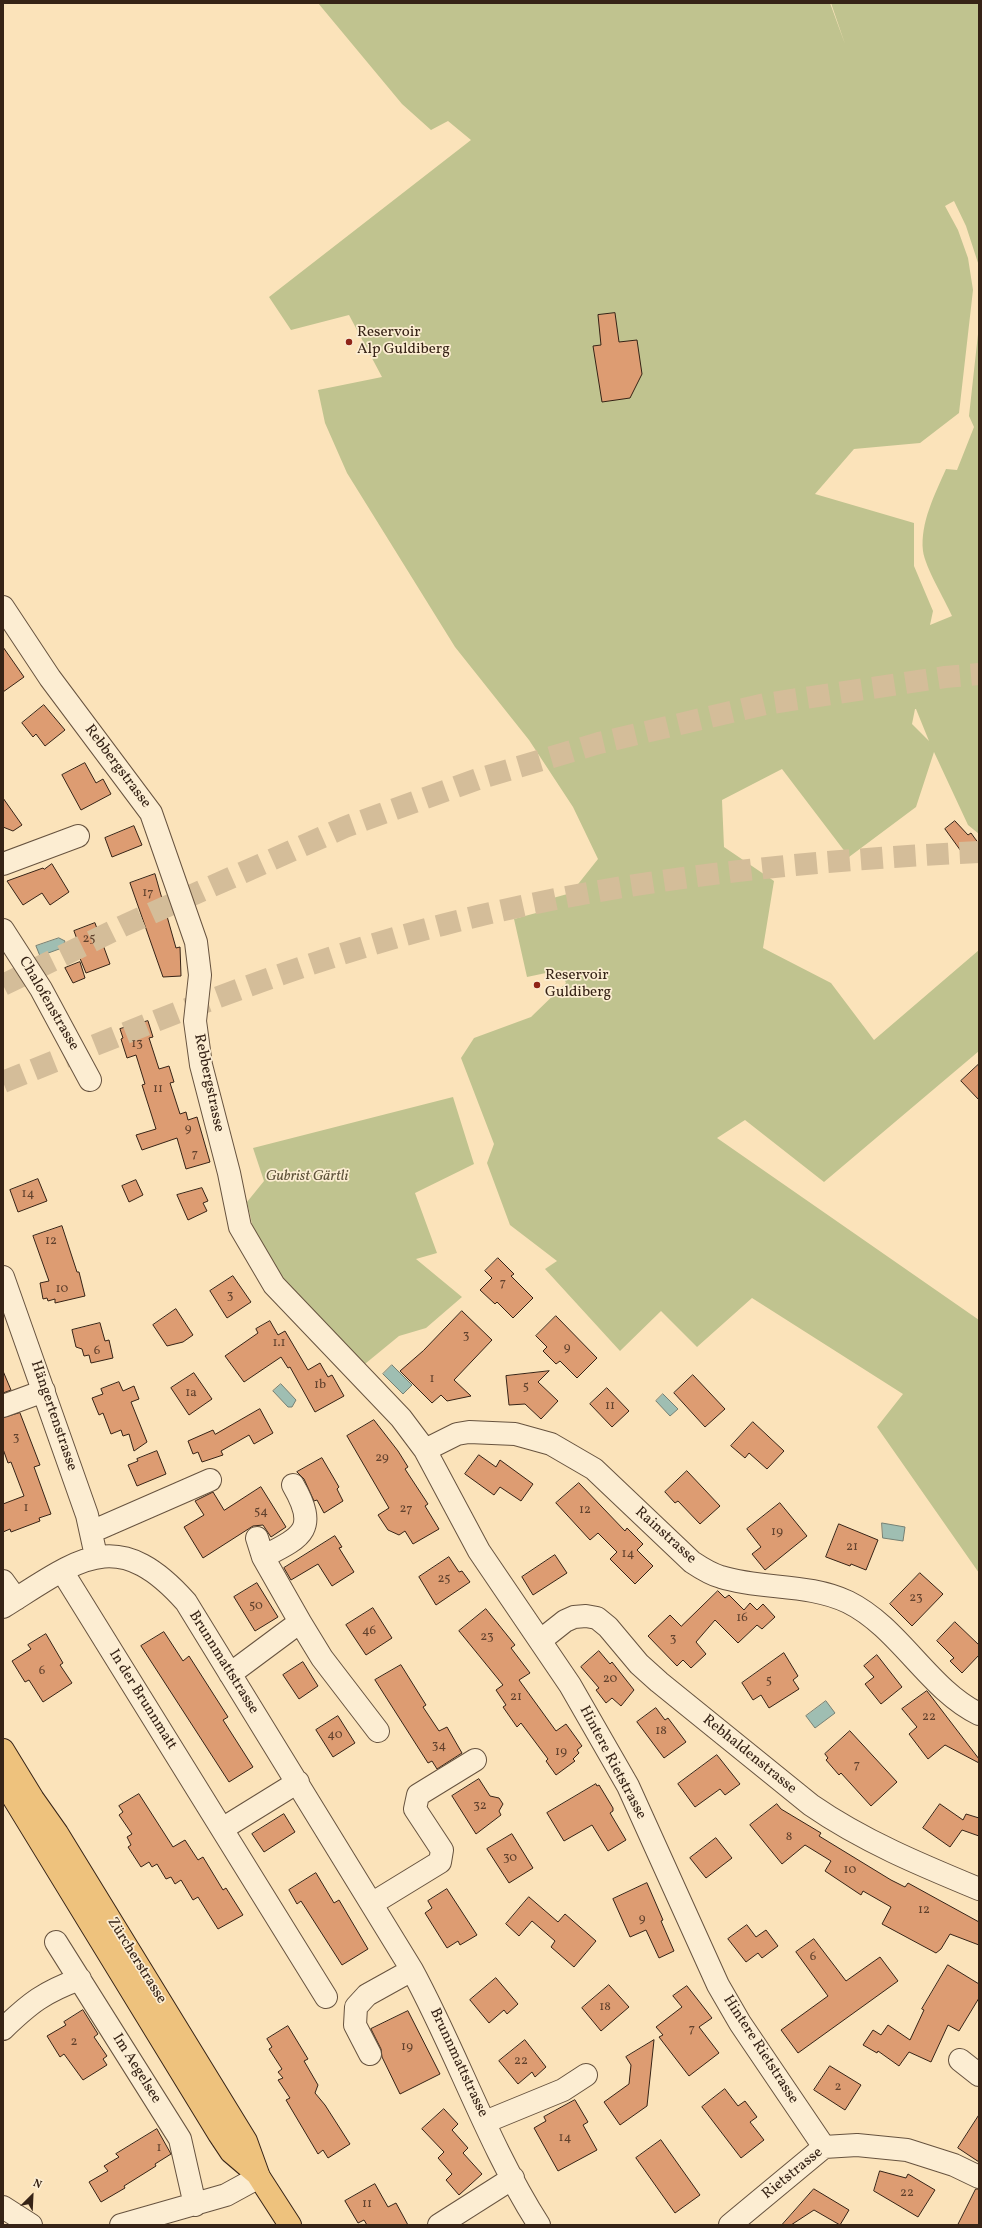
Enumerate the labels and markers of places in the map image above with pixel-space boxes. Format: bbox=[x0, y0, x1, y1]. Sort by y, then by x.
place label: Reservoir Alp Guldiberg bbox=[357, 324, 450, 359]
marker: Reservoir Alp Guldiberg bbox=[344, 337, 354, 347]
place label: Reservoir Guldiberg bbox=[545, 967, 611, 1002]
marker: Reservoir Guldiberg bbox=[532, 980, 542, 990]

